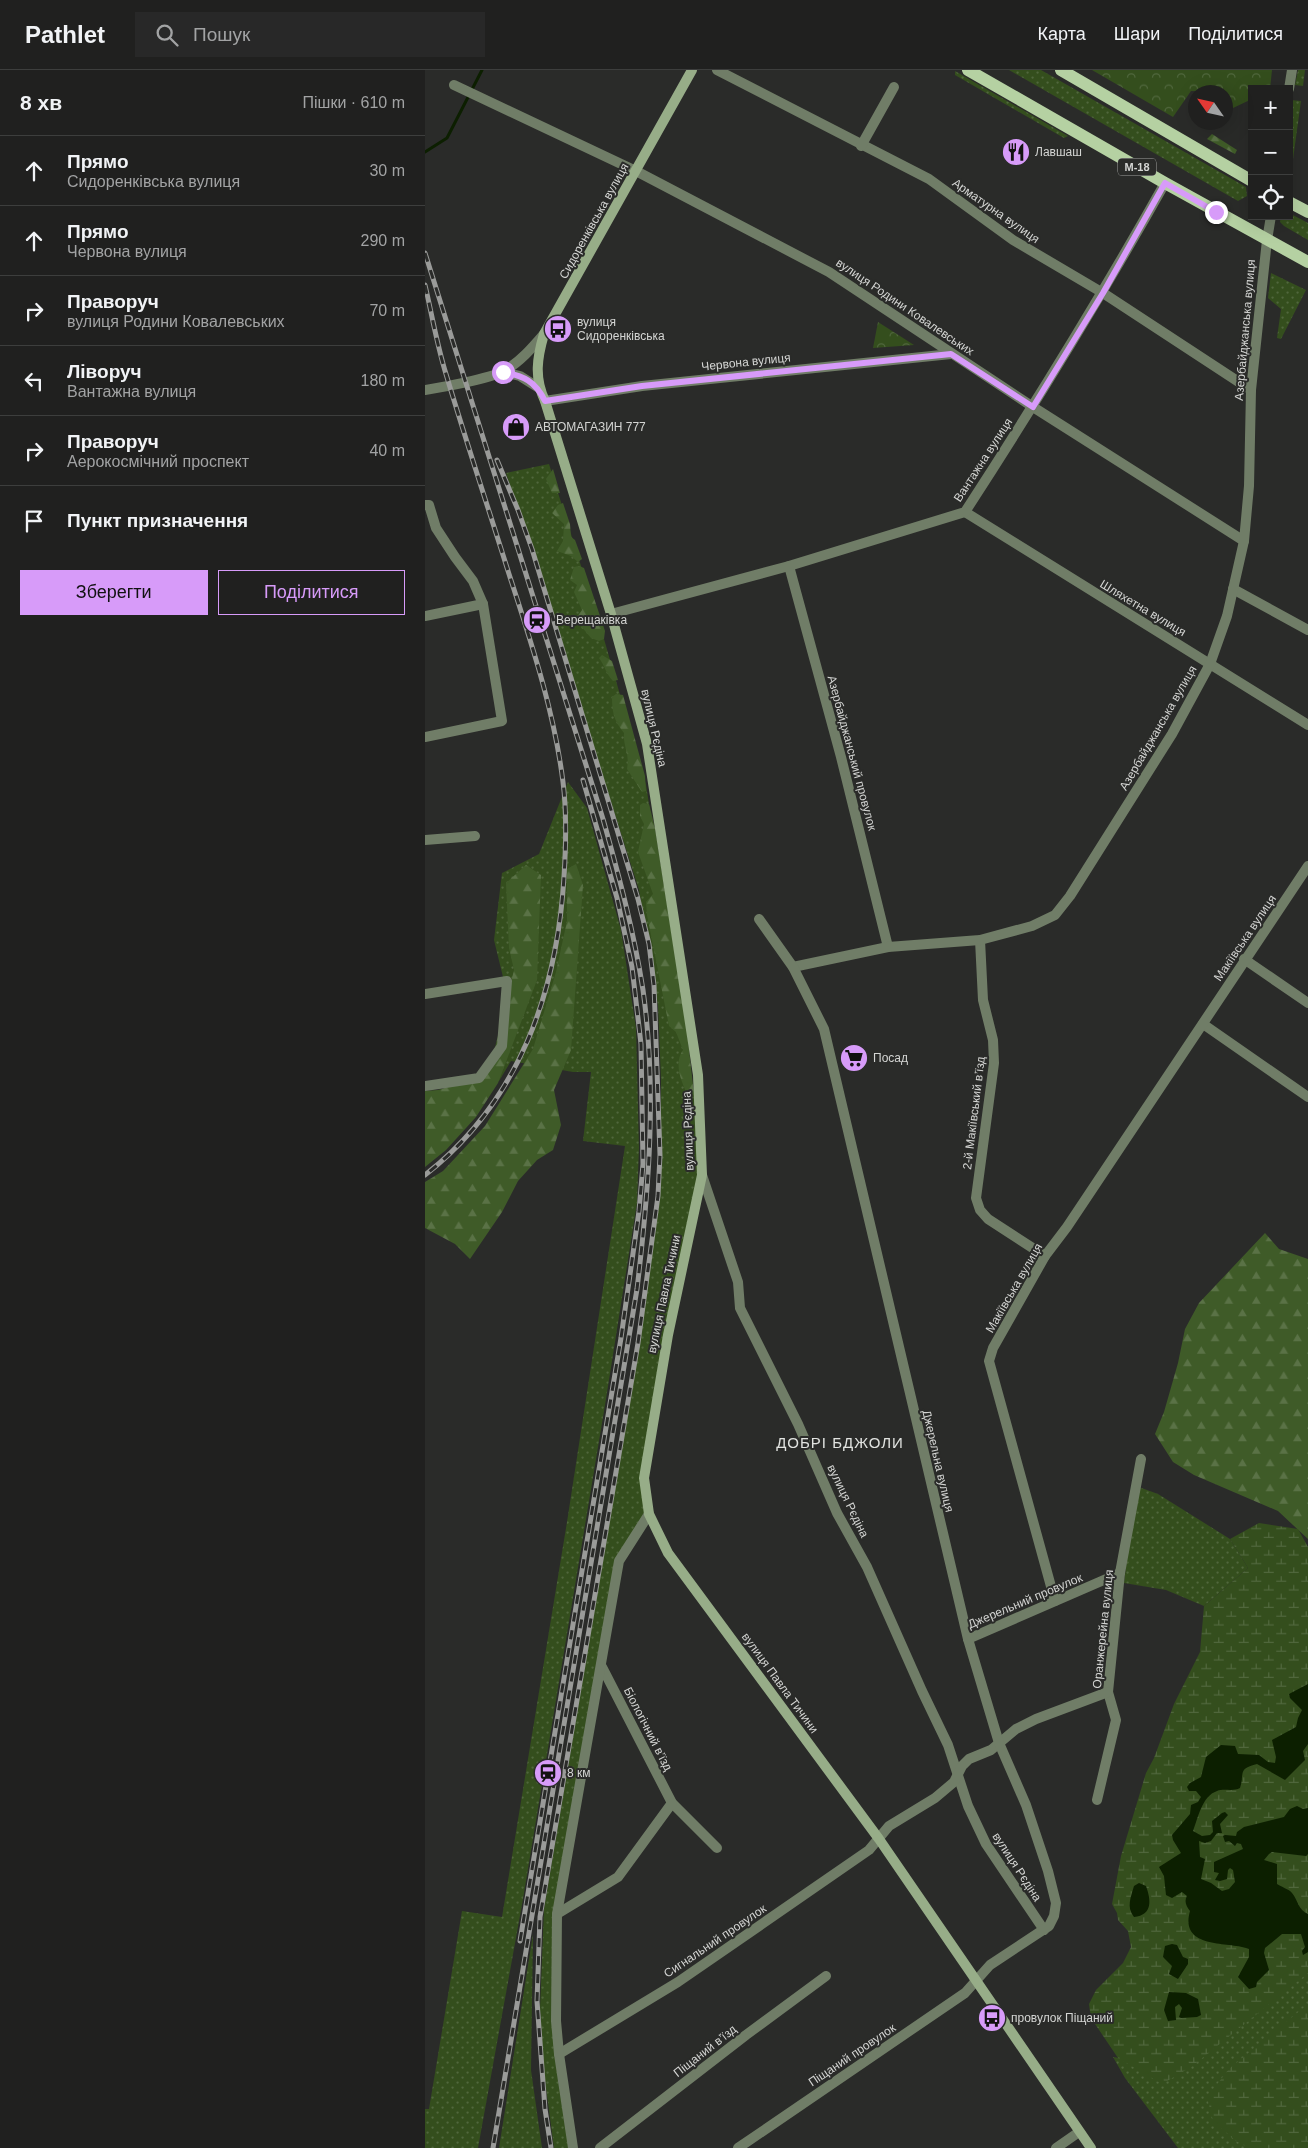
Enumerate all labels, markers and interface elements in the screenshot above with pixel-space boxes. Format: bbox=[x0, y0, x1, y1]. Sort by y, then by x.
search box bbox=[135, 12, 485, 57]
text: Pathlet bbox=[25, 21, 105, 48]
icon: search bbox=[153, 21, 181, 49]
text: Пошук bbox=[193, 24, 250, 45]
text: Карта bbox=[1038, 24, 1086, 44]
text: Шари bbox=[1114, 24, 1160, 44]
text: Поділитися bbox=[1188, 24, 1283, 44]
north arrow bbox=[1188, 85, 1233, 130]
map controls bbox=[1248, 85, 1293, 220]
button: + bbox=[1248, 85, 1293, 130]
text: 8 хв bbox=[20, 91, 62, 114]
text: Пішки · 610 m bbox=[302, 94, 405, 111]
button: − bbox=[1248, 130, 1293, 175]
restaurant icon: Лавшаш bbox=[1001, 137, 1031, 167]
place label: Лавшаш bbox=[1035, 145, 1082, 159]
text: Прямо bbox=[67, 151, 129, 172]
icon: ahead bbox=[20, 157, 48, 185]
road number: М-18 bbox=[1118, 158, 1156, 175]
street label: Сидоренківська вулиця bbox=[556, 161, 632, 281]
text: 30 m bbox=[369, 162, 405, 179]
text: Сидоренківська вулиця bbox=[67, 173, 240, 190]
button: locate bbox=[1248, 175, 1293, 220]
street label: Арматурна вулиця bbox=[950, 176, 1042, 246]
route end bbox=[1205, 201, 1228, 224]
text: Прямо bbox=[67, 221, 129, 242]
icon: ahead bbox=[20, 227, 48, 255]
text: 290 m bbox=[361, 232, 405, 249]
text: Червона вулиця bbox=[67, 243, 187, 260]
street label: вулиця Родини Ковалевських bbox=[833, 256, 977, 358]
street label: Азербайджанська вулиця bbox=[1232, 259, 1258, 401]
text: Праворуч bbox=[67, 291, 159, 312]
icon: right bbox=[20, 297, 48, 325]
text: 70 m bbox=[369, 302, 405, 319]
text: вулиця Родини Ковалевських bbox=[67, 313, 285, 330]
bus stop icon: вулиця Сидоренківська bbox=[543, 314, 573, 344]
place label: вулиця Сидоренківська bbox=[577, 315, 665, 343]
street label: Червона вулиця bbox=[701, 350, 791, 374]
text: Ліворуч bbox=[67, 361, 142, 382]
route start bbox=[492, 361, 515, 384]
icon: left bbox=[20, 367, 48, 395]
text: 180 m bbox=[361, 372, 405, 389]
text: Вантажна вулиця bbox=[67, 383, 196, 400]
shop icon: АВТОМАГАЗИН 777 bbox=[501, 412, 531, 442]
street label: Вантажна вулиця bbox=[951, 416, 1015, 504]
place label: АВТОМАГАЗИН 777 bbox=[535, 420, 646, 434]
text: Праворуч bbox=[67, 431, 159, 452]
icon: right bbox=[20, 437, 48, 465]
text: 40 m bbox=[369, 442, 405, 459]
text: Аерокосмічний проспект bbox=[67, 453, 249, 470]
icon: arrive bbox=[20, 507, 48, 535]
text: Пункт призначення bbox=[67, 510, 248, 531]
button: Зберегти bbox=[20, 570, 208, 615]
button: Поділитися bbox=[218, 570, 405, 615]
street label: Шляхетна вулиця bbox=[1098, 577, 1188, 639]
station icon: Верещаківка bbox=[522, 605, 552, 635]
place label: Верещаківка bbox=[556, 613, 627, 627]
street label: Азербайджанська вулиця bbox=[1117, 663, 1199, 793]
street label: Азербайджанський провулок bbox=[825, 674, 880, 833]
street label: вулиця Рєдіна bbox=[638, 688, 670, 769]
street label: Макіївська вулиця bbox=[1211, 892, 1279, 984]
supermarket icon: Посад bbox=[839, 1043, 869, 1073]
place label: Посад bbox=[873, 1051, 908, 1065]
street label: 2-й Макіївський в’їзд bbox=[960, 1056, 988, 1170]
street label: вулиця Рєдіна bbox=[680, 1091, 696, 1171]
street label: вулиця Павла Тичини bbox=[645, 1234, 683, 1354]
street label: Макіївська вулиця bbox=[983, 1241, 1045, 1335]
street label: Джерельна вулиця bbox=[919, 1408, 957, 1514]
district label: ДОБРІ БДЖОЛИ bbox=[776, 1434, 904, 1451]
street label: вулиця Рєдіна bbox=[824, 1462, 872, 1540]
street label: Оранжерейна вулиця bbox=[1090, 1569, 1116, 1689]
street label: Джерельний провулок bbox=[966, 1570, 1085, 1632]
street label: вулиця Павла Тичини bbox=[739, 1630, 821, 1736]
street label: Біологічний в’їзд bbox=[621, 1685, 675, 1773]
station icon: 8 км bbox=[533, 1758, 563, 1788]
place label: 8 км bbox=[567, 1766, 591, 1780]
street label: вулиця Рєдіна bbox=[990, 1830, 1045, 1904]
street label: Сигнальний провулок bbox=[661, 1901, 769, 1980]
bus stop icon: провулок Піщаний bbox=[977, 2003, 1007, 2033]
place label: провулок Піщаний bbox=[1011, 2011, 1113, 2025]
street label: Піщаний провулок bbox=[806, 2020, 899, 2089]
street label: Піщаний в’їзд bbox=[671, 2022, 739, 2080]

